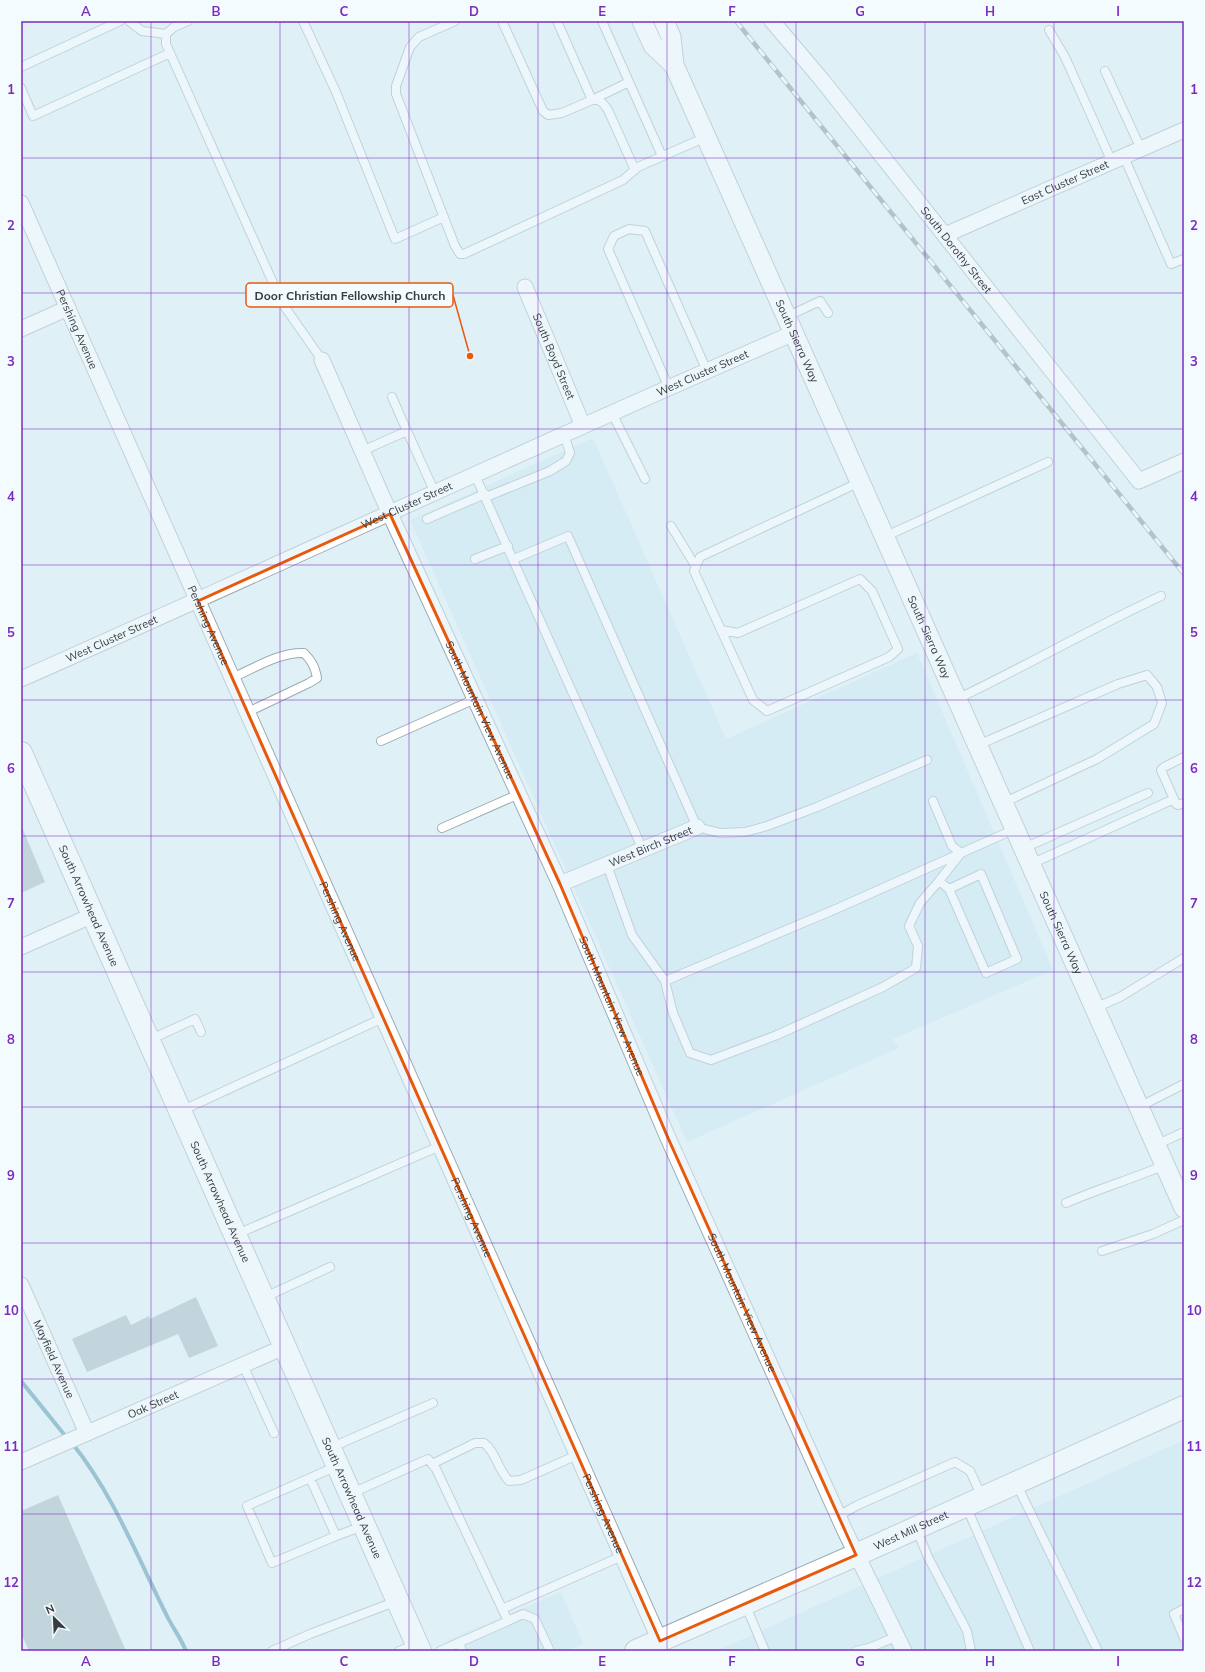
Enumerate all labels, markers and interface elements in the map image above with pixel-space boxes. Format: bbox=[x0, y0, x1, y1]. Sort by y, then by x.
text: A bbox=[81, 3, 91, 19]
text: B bbox=[212, 3, 221, 19]
text: C bbox=[340, 3, 349, 19]
text: D bbox=[469, 3, 479, 19]
text: E bbox=[598, 3, 606, 19]
text: F bbox=[728, 3, 736, 19]
text: G bbox=[855, 3, 865, 19]
text: H bbox=[985, 3, 995, 19]
text: I bbox=[1116, 3, 1120, 19]
text: 1 bbox=[7, 81, 15, 97]
text: 1 bbox=[1190, 81, 1198, 97]
street label: East Cluster Street bbox=[1019, 157, 1111, 208]
street label: South Dorothy Street bbox=[918, 204, 995, 296]
text: 2 bbox=[7, 217, 15, 233]
text: 2 bbox=[1190, 217, 1198, 233]
callout: Door Christian Fellowship Church bbox=[246, 283, 453, 307]
street label: Pershing Avenue bbox=[53, 287, 101, 371]
text: Door Christian Fellowship Church bbox=[255, 288, 445, 303]
street label: South Sierra Way bbox=[773, 297, 822, 385]
street label: South Boyd Street bbox=[530, 311, 578, 402]
street label: West Cluster Street bbox=[654, 347, 751, 399]
text: 3 bbox=[7, 353, 15, 369]
text: 3 bbox=[1190, 353, 1198, 369]
street label: West Cluster Street bbox=[359, 478, 455, 532]
text: 4 bbox=[7, 488, 15, 504]
text: 4 bbox=[1190, 488, 1198, 504]
street label: Pershing Avenue bbox=[185, 583, 232, 667]
street label: South Sierra Way bbox=[905, 593, 954, 681]
street label: West Cluster Street bbox=[64, 612, 160, 665]
text: 5 bbox=[7, 624, 15, 640]
text: 5 bbox=[1190, 624, 1198, 640]
street label: South Mountain View Avenue bbox=[442, 639, 518, 781]
text: 6 bbox=[7, 760, 15, 776]
text: 6 bbox=[1190, 760, 1198, 776]
street label: West Birch Street bbox=[607, 823, 694, 870]
street label: South Arrowhead Avenue bbox=[56, 843, 122, 968]
street label: Pershing Avenue bbox=[316, 879, 364, 963]
street label: South Sierra Way bbox=[1037, 889, 1086, 977]
text: 7 bbox=[7, 895, 15, 911]
text: 7 bbox=[1190, 895, 1198, 911]
street label: South Mountain View Avenue bbox=[576, 934, 648, 1078]
text: 8 bbox=[7, 1031, 15, 1047]
text: 8 bbox=[1190, 1031, 1198, 1047]
street label: South Arrowhead Avenue bbox=[187, 1139, 253, 1265]
text: 9 bbox=[7, 1167, 15, 1183]
text: 9 bbox=[1190, 1167, 1198, 1183]
street label: Pershing Avenue bbox=[448, 1175, 496, 1259]
street label: South Mountain View Avenue bbox=[705, 1231, 779, 1374]
text: 10 bbox=[3, 1302, 19, 1318]
text: 10 bbox=[1186, 1302, 1202, 1318]
street label: Mayfield Avenue bbox=[30, 1317, 78, 1401]
street label: Oak Street bbox=[125, 1387, 181, 1422]
street label: South Arrowhead Avenue bbox=[319, 1435, 385, 1561]
text: 11 bbox=[3, 1438, 19, 1454]
text: 11 bbox=[1186, 1438, 1202, 1454]
street label: Pershing Avenue bbox=[580, 1471, 627, 1555]
street label: West Mill Street bbox=[871, 1507, 950, 1553]
text: 12 bbox=[3, 1574, 19, 1590]
text: 12 bbox=[1186, 1574, 1202, 1590]
north arrow bbox=[34, 1598, 74, 1638]
text: N bbox=[43, 1601, 57, 1617]
text: A bbox=[81, 1653, 91, 1669]
text: B bbox=[212, 1653, 221, 1669]
text: C bbox=[340, 1653, 349, 1669]
text: D bbox=[469, 1653, 479, 1669]
text: E bbox=[598, 1653, 606, 1669]
text: F bbox=[728, 1653, 736, 1669]
text: G bbox=[855, 1653, 865, 1669]
text: H bbox=[985, 1653, 995, 1669]
text: I bbox=[1116, 1653, 1120, 1669]

